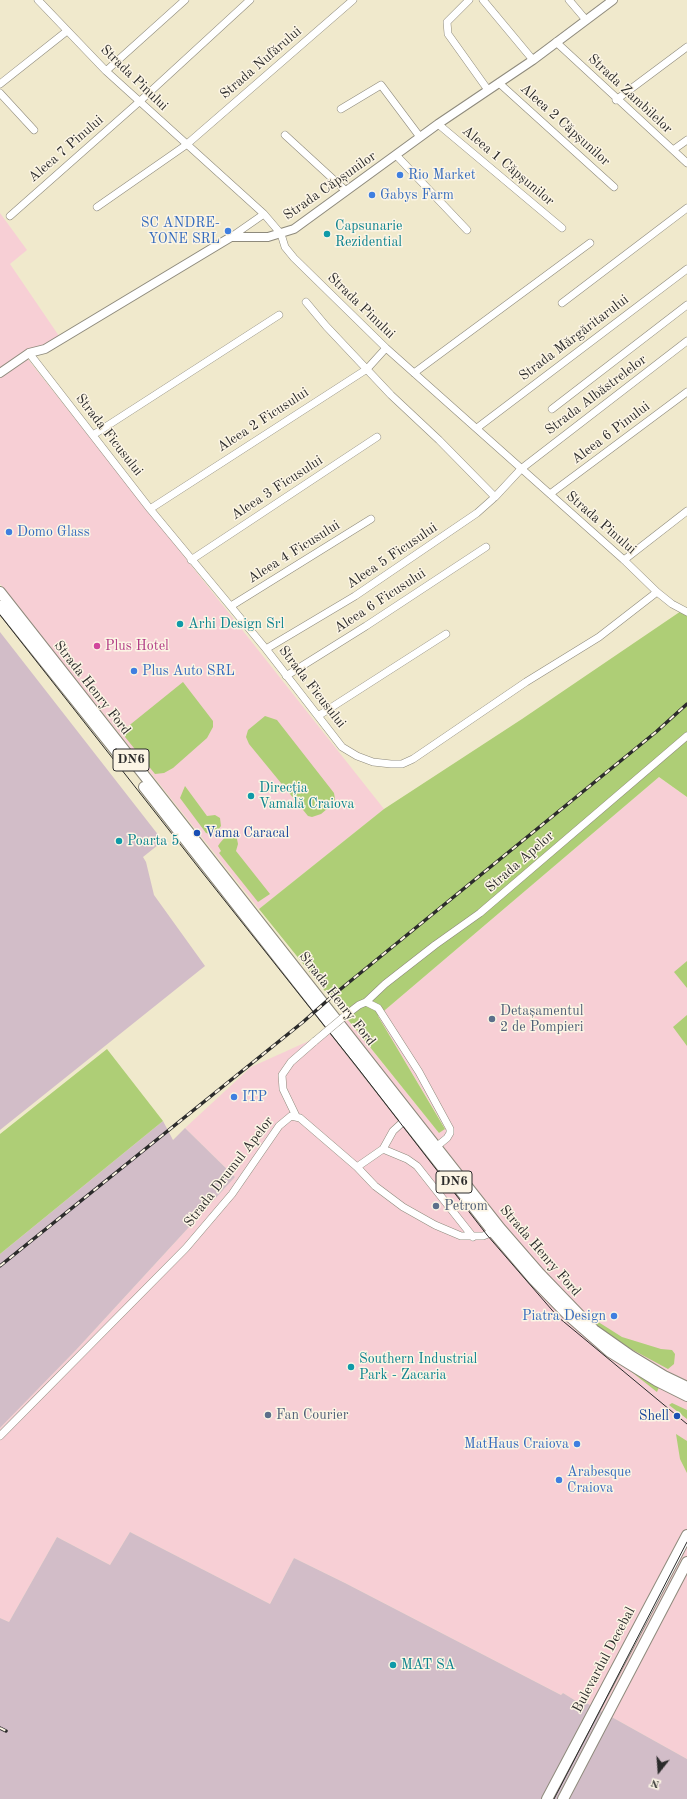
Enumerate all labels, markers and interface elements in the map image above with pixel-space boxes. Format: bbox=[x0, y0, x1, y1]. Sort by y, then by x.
street label: Strada Nufărului bbox=[217, 23, 305, 103]
street label: Strada Pinului bbox=[97, 41, 171, 115]
street label: Strada Zambilelor bbox=[584, 51, 676, 137]
street label: Aleea 2 Căpșunilor bbox=[517, 80, 613, 170]
street label: Aleea 7 Pinului bbox=[25, 112, 107, 186]
street label: Aleea 1 Căpșunilor bbox=[459, 123, 557, 209]
street label: Strada Căpșunilor bbox=[280, 148, 380, 224]
place label: Rio Market bbox=[408, 167, 476, 183]
marker: Rio Market bbox=[395, 170, 405, 180]
place label: Gabys Farm bbox=[380, 187, 454, 203]
marker: Gabys Farm bbox=[367, 190, 377, 200]
place label: SC ANDRE- YONE SRL bbox=[141, 215, 220, 248]
place label: Capsunarie Rezidential bbox=[335, 218, 403, 250]
marker: SC ANDRE- YONE SRL bbox=[223, 226, 233, 236]
marker: Capsunarie Rezidential bbox=[322, 229, 332, 239]
street label: Strada Pinului bbox=[324, 269, 398, 343]
street label: Strada Mărgăritarului bbox=[516, 291, 632, 385]
street label: Strada Albăstrelelor bbox=[542, 351, 650, 439]
street label: Aleea 2 Ficusului bbox=[214, 384, 312, 456]
street label: Strada Ficusului bbox=[72, 391, 146, 479]
street label: Aleea 6 Pinului bbox=[569, 398, 653, 468]
street label: Aleea 3 Ficusului bbox=[228, 452, 326, 524]
street label: Strada Pinului bbox=[562, 488, 640, 558]
street label: Aleea 4 Ficusului bbox=[245, 517, 343, 587]
street label: Aleea 5 Ficusului bbox=[344, 519, 440, 593]
place label: Domo Glass bbox=[17, 524, 90, 540]
marker: Domo Glass bbox=[4, 527, 14, 537]
street label: Aleea 6 Ficusului bbox=[331, 565, 429, 637]
place label: Arhi Design Srl bbox=[188, 616, 284, 632]
marker: Arhi Design Srl bbox=[175, 619, 185, 629]
street label: Strada Henry Ford bbox=[50, 638, 134, 738]
place label: Plus Hotel bbox=[105, 638, 169, 654]
marker: Plus Hotel bbox=[92, 641, 102, 651]
street label: Strada Ficusului bbox=[275, 643, 349, 731]
place label: Plus Auto SRL bbox=[142, 663, 235, 679]
marker: Plus Auto SRL bbox=[129, 666, 139, 676]
road number: DN6 bbox=[113, 749, 149, 771]
place label: Direcția Vamală Craiova bbox=[259, 780, 354, 812]
marker: Direcția Vamală Craiova bbox=[246, 791, 256, 801]
place label: Vama Caracal bbox=[205, 825, 289, 841]
marker: Vama Caracal bbox=[192, 828, 202, 838]
street label: Strada Apelor bbox=[482, 828, 558, 896]
place label: Poarta 5 bbox=[127, 833, 179, 849]
marker: Poarta 5 bbox=[114, 836, 124, 846]
street label: Strada Henry Ford bbox=[295, 949, 379, 1049]
place label: Detașamentul 2 de Pompieri bbox=[500, 1003, 584, 1036]
marker: Detașamentul 2 de Pompieri bbox=[487, 1014, 497, 1024]
place label: ITP bbox=[242, 1089, 267, 1105]
marker: ITP bbox=[229, 1092, 239, 1102]
street label: Strada Drumul Apelor bbox=[181, 1113, 277, 1231]
road number: DN6 bbox=[436, 1171, 472, 1193]
place label: Petrom bbox=[444, 1198, 488, 1214]
marker: Petrom bbox=[431, 1201, 441, 1211]
street label: Strada Henry Ford bbox=[496, 1202, 584, 1300]
place label: Piatra Design bbox=[522, 1308, 606, 1324]
marker: Piatra Design bbox=[609, 1311, 619, 1321]
place label: Southern Industrial Park - Zacaria bbox=[359, 1351, 477, 1384]
marker: Southern Industrial Park - Zacaria bbox=[346, 1362, 356, 1372]
place label: Fan Courier bbox=[276, 1407, 348, 1423]
place label: Shell bbox=[639, 1408, 669, 1424]
marker: Fan Courier bbox=[263, 1410, 273, 1420]
marker: Shell bbox=[672, 1411, 682, 1421]
place label: MatHaus Craiova bbox=[464, 1436, 569, 1452]
marker: MatHaus Craiova bbox=[572, 1439, 582, 1449]
place label: Arabesque Craiova bbox=[567, 1464, 631, 1496]
marker: Arabesque Craiova bbox=[554, 1475, 564, 1485]
street label: Bulevardul Decebal bbox=[569, 1604, 639, 1716]
place label: MAT SA bbox=[401, 1657, 455, 1673]
marker: MAT SA bbox=[388, 1660, 398, 1670]
north arrow bbox=[639, 1751, 679, 1791]
text: N bbox=[650, 1776, 661, 1789]

